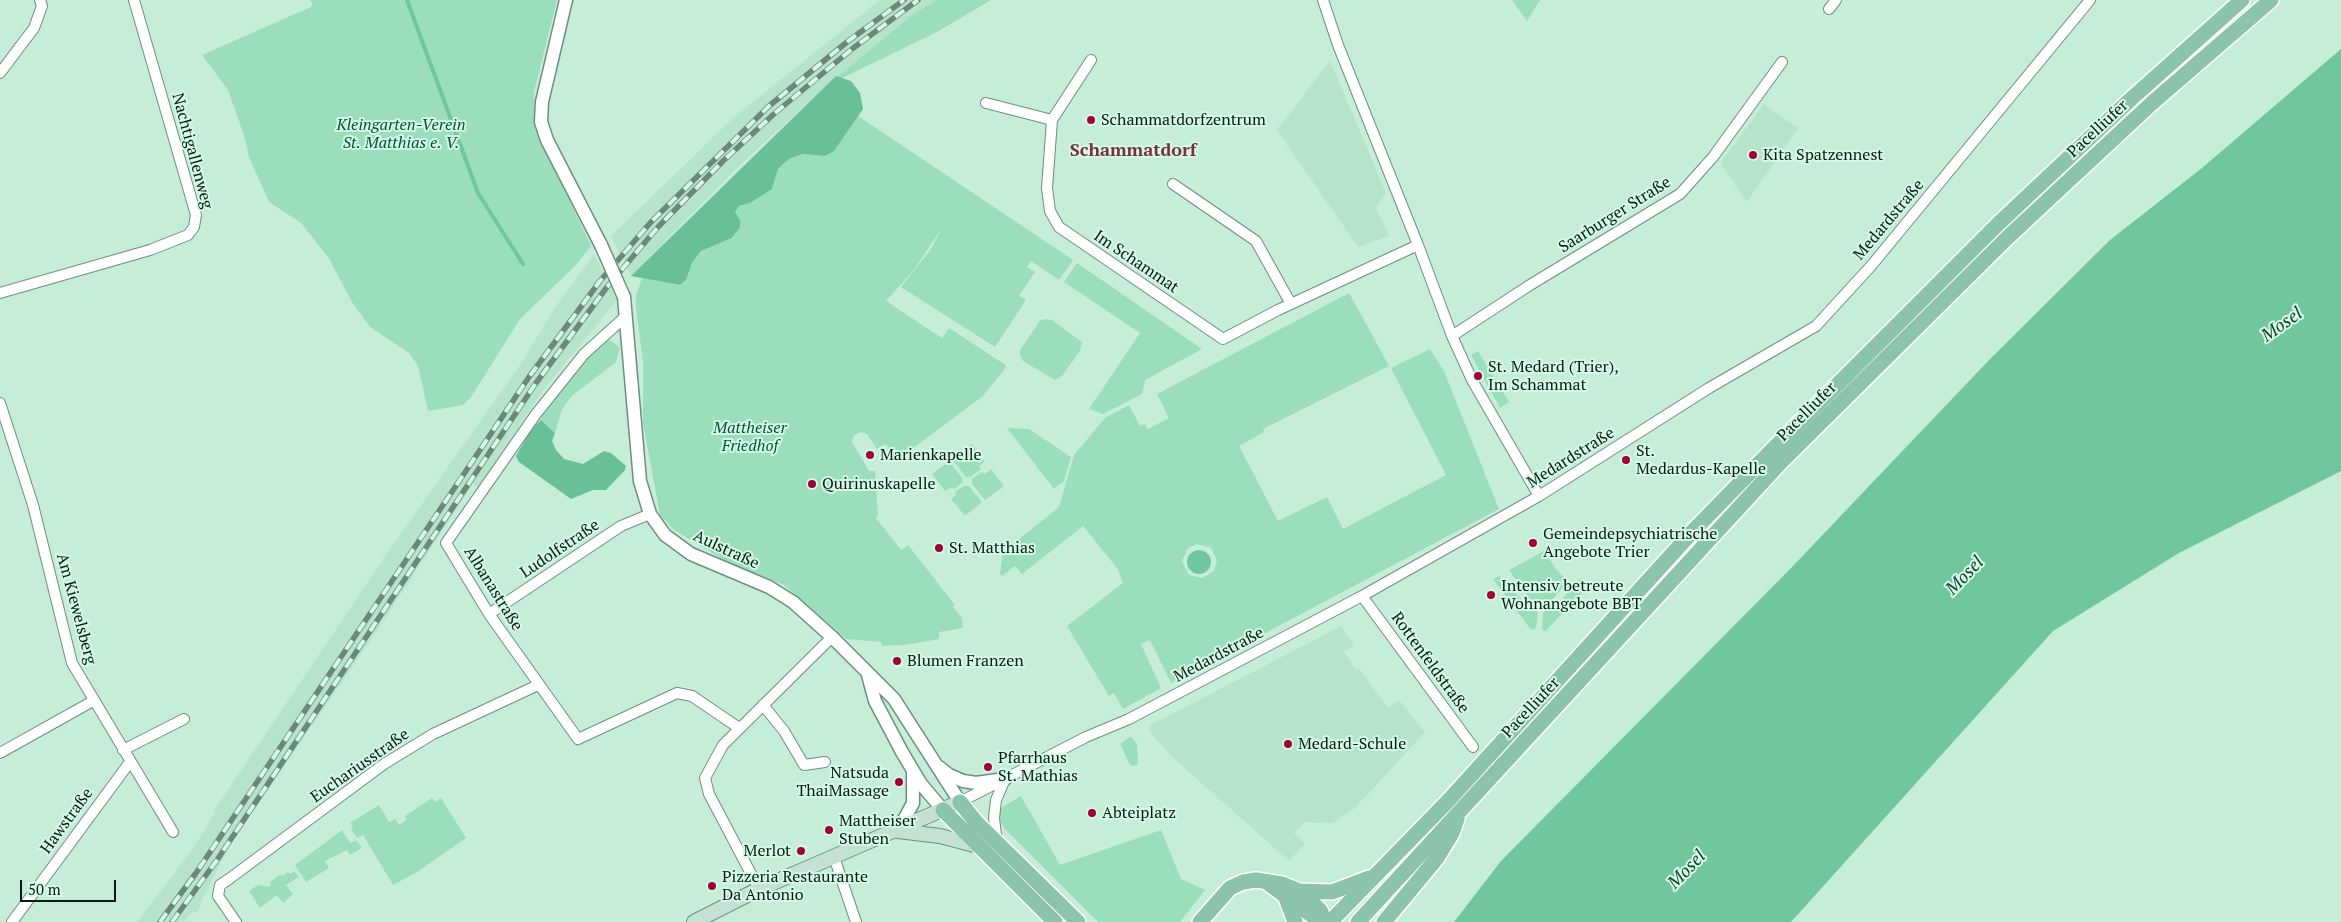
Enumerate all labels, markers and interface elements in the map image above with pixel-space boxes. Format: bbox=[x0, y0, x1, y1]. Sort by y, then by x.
street label: Nachtigallenweg bbox=[167, 91, 217, 211]
street label: Pacelliufer bbox=[2064, 96, 2132, 162]
place label: Schammatdorfzentrum bbox=[1101, 110, 1266, 130]
marker: Schammatdorfzentrum bbox=[1085, 114, 1097, 126]
park label: Kleingarten-Verein St. Matthias e. V. bbox=[336, 115, 466, 153]
district label: Schammatdorf bbox=[1070, 140, 1196, 162]
place label: Kita Spatzennest bbox=[1763, 145, 1883, 165]
marker: Kita Spatzennest bbox=[1747, 149, 1759, 161]
street label: Saarburger Straße bbox=[1555, 173, 1675, 257]
street label: Medardstraße bbox=[1850, 176, 1928, 264]
street label: Im Schammat bbox=[1090, 227, 1182, 297]
water label: Mosel bbox=[2257, 303, 2307, 347]
place label: St. Medard (Trier), Im Schammat bbox=[1488, 357, 1619, 395]
marker: St. Medard (Trier), Im Schammat bbox=[1472, 370, 1484, 382]
street label: Pacelliufer bbox=[1773, 378, 1841, 446]
park label: Mattheiser Friedhof bbox=[713, 418, 787, 456]
street label: Medardstraße bbox=[1524, 424, 1618, 492]
place label: St. Medardus-Kapelle bbox=[1636, 441, 1766, 479]
place label: Marienkapelle bbox=[880, 445, 982, 465]
marker: Marienkapelle bbox=[864, 449, 876, 461]
marker: St. Medardus-Kapelle bbox=[1620, 454, 1632, 466]
place label: Quirinuskapelle bbox=[822, 474, 936, 494]
marker: Quirinuskapelle bbox=[806, 478, 818, 490]
street label: Ludolfstraße bbox=[517, 516, 603, 582]
place label: Gemeindepsychiatrische Angebote Trier bbox=[1543, 524, 1717, 562]
street label: Aulstraße bbox=[690, 526, 762, 574]
marker: Gemeindepsychiatrische Angebote Trier bbox=[1527, 537, 1539, 549]
place label: St. Matthias bbox=[949, 538, 1035, 558]
marker: St. Matthias bbox=[933, 542, 945, 554]
street label: Albanastraße bbox=[460, 543, 526, 635]
street label: Am Kiewelsberg bbox=[52, 551, 100, 667]
water label: Mosel bbox=[1942, 552, 1988, 600]
place label: Intensiv betreute Wohnangebote BBT bbox=[1501, 576, 1642, 614]
marker: Intensiv betreute Wohnangebote BBT bbox=[1485, 589, 1497, 601]
street label: Rottenfeldstraße bbox=[1387, 609, 1473, 717]
street label: Medardstraße bbox=[1171, 623, 1267, 687]
place label: Blumen Franzen bbox=[907, 651, 1024, 671]
marker: Blumen Franzen bbox=[891, 655, 903, 667]
street label: Pacelliufer bbox=[1498, 674, 1564, 742]
street label: Euchariusstraße bbox=[307, 725, 413, 807]
place label: Medard-Schule bbox=[1298, 734, 1406, 754]
marker: Medard-Schule bbox=[1282, 738, 1294, 750]
place label: Pfarrhaus St. Mathias bbox=[998, 748, 1078, 786]
marker: Pfarrhaus St. Mathias bbox=[982, 761, 994, 773]
place label: Natsuda ThaiMassage bbox=[796, 763, 889, 801]
marker: Natsuda ThaiMassage bbox=[893, 776, 905, 788]
street label: Hawstraße bbox=[37, 784, 97, 858]
place label: Abteiplatz bbox=[1102, 803, 1176, 823]
marker: Abteiplatz bbox=[1086, 807, 1098, 819]
place label: Mattheiser Stuben bbox=[839, 811, 916, 849]
marker: Mattheiser Stuben bbox=[823, 824, 835, 836]
place label: Merlot bbox=[744, 841, 791, 861]
marker: Merlot bbox=[795, 845, 807, 857]
water label: Mosel bbox=[1664, 846, 1710, 894]
place label: Pizzeria Restaurante Da Antonio bbox=[722, 867, 868, 905]
scale bar bbox=[22, 870, 119, 902]
text: 50 m bbox=[28, 879, 61, 899]
marker: Pizzeria Restaurante Da Antonio bbox=[706, 880, 718, 892]

